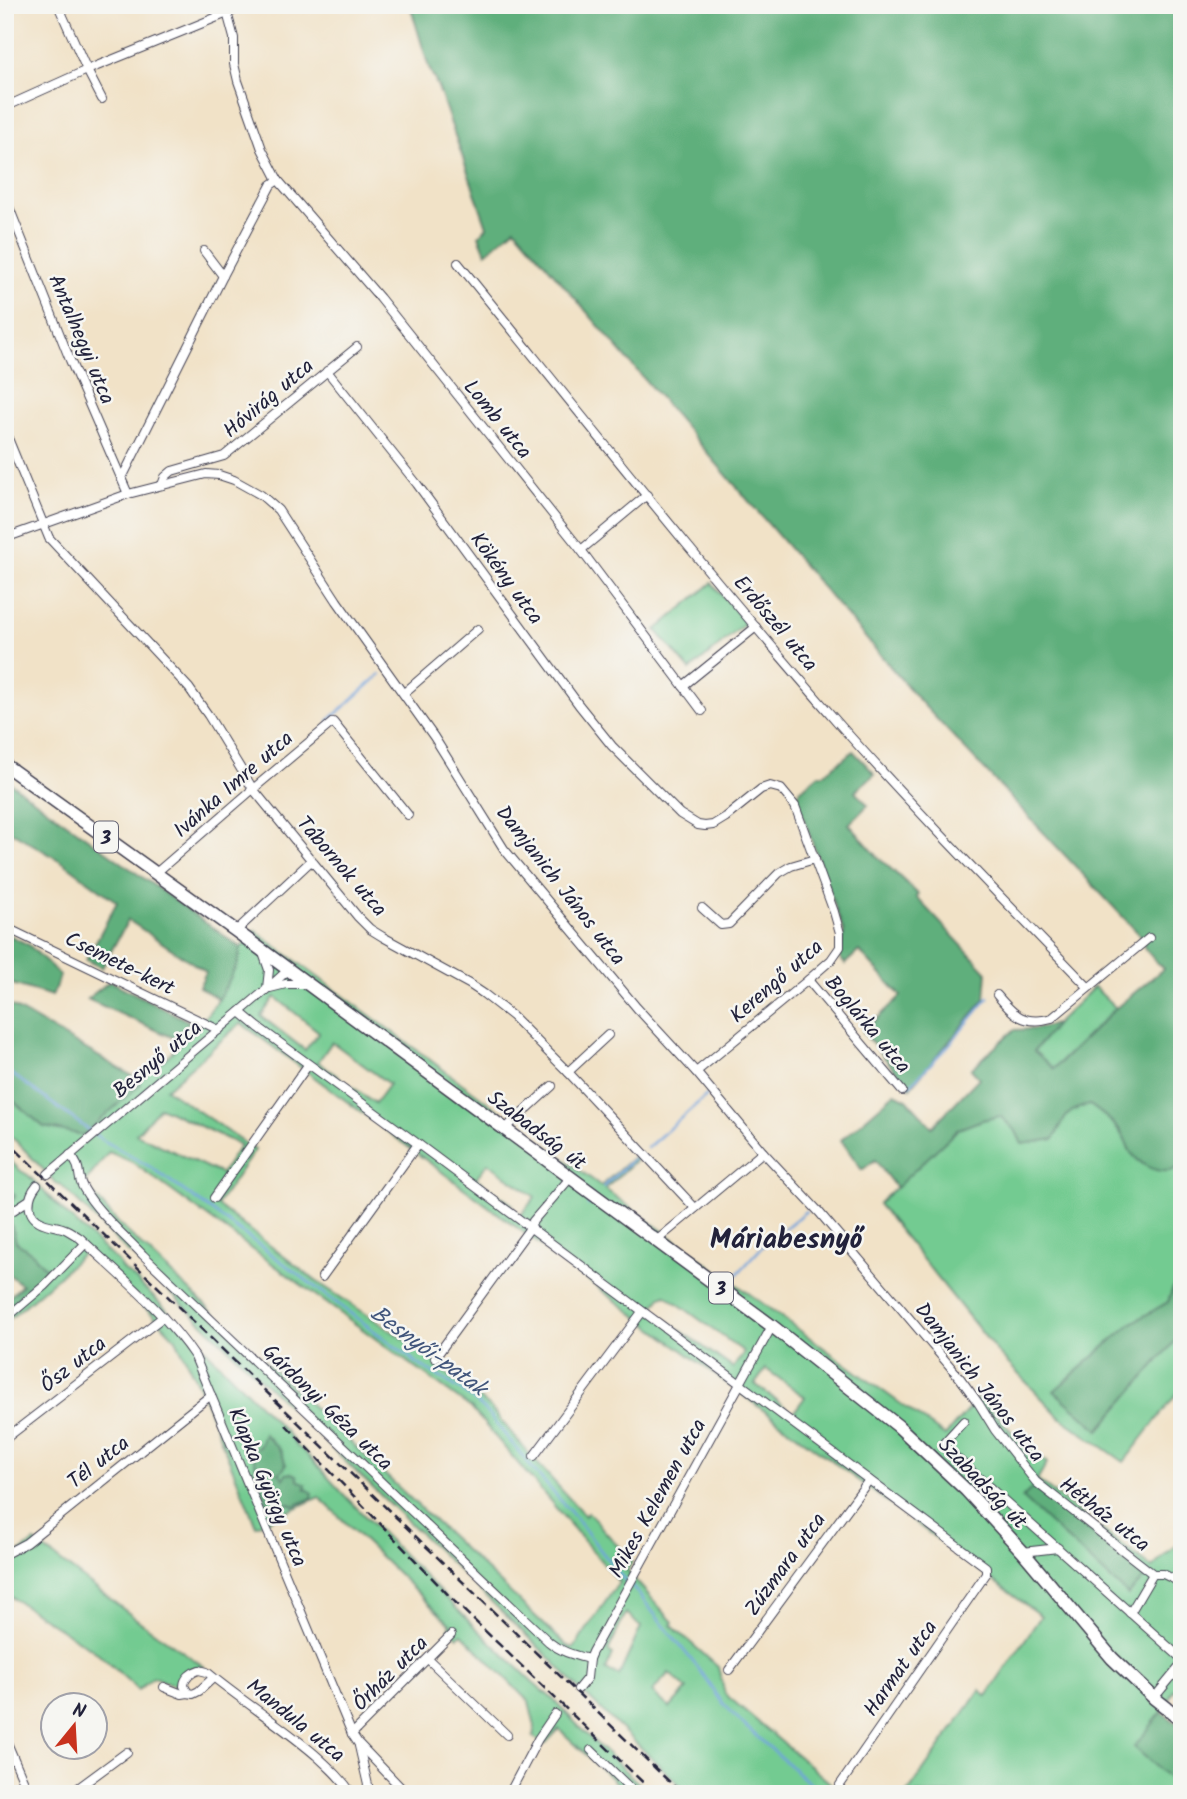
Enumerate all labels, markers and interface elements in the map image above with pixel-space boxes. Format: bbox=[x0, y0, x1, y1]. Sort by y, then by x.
street label: Antalhegyi utca bbox=[38, 269, 123, 410]
street label: Hóvirág utca bbox=[216, 351, 322, 447]
street label: Lomb utca bbox=[454, 373, 539, 467]
street label: Kökény utca bbox=[461, 526, 551, 632]
street label: Erdőszél utca bbox=[724, 568, 825, 680]
street label: Ivánka Imre utca bbox=[167, 723, 301, 847]
street label: Damjanich János utca bbox=[487, 799, 633, 973]
street label: Tábornok utca bbox=[287, 809, 394, 925]
road number: 3 bbox=[94, 822, 118, 852]
street label: Csemete-kert bbox=[59, 923, 181, 1006]
street label: Kerengő utca bbox=[723, 932, 831, 1032]
street label: Boglárka utca bbox=[816, 968, 918, 1082]
street label: Besnyő utca bbox=[106, 1013, 210, 1108]
street label: Szabadság út bbox=[479, 1083, 593, 1180]
district label: Máriabesnyő bbox=[710, 1218, 865, 1263]
road number: 3 bbox=[709, 1272, 733, 1304]
street label: Damjanich János utca bbox=[906, 1296, 1052, 1470]
water label: Besnyői-patak bbox=[362, 1297, 496, 1408]
street label: Ősz utca bbox=[33, 1329, 114, 1402]
street label: Gárdonyi Géza utca bbox=[254, 1337, 400, 1479]
street label: Klapka György utca bbox=[218, 1403, 315, 1572]
street label: Mikes Kelemen utca bbox=[601, 1413, 716, 1585]
street label: Tél utca bbox=[61, 1428, 137, 1498]
street label: Szabadság út bbox=[929, 1430, 1035, 1538]
street label: Hétház utca bbox=[1052, 1469, 1157, 1561]
street label: Zúzmara utca bbox=[737, 1506, 835, 1624]
street label: Harmat utca bbox=[856, 1614, 947, 1724]
street label: Őrház utca bbox=[345, 1628, 437, 1720]
street label: Mandula utca bbox=[238, 1671, 352, 1771]
north arrow bbox=[38, 1690, 108, 1760]
text: N bbox=[68, 1696, 89, 1728]

